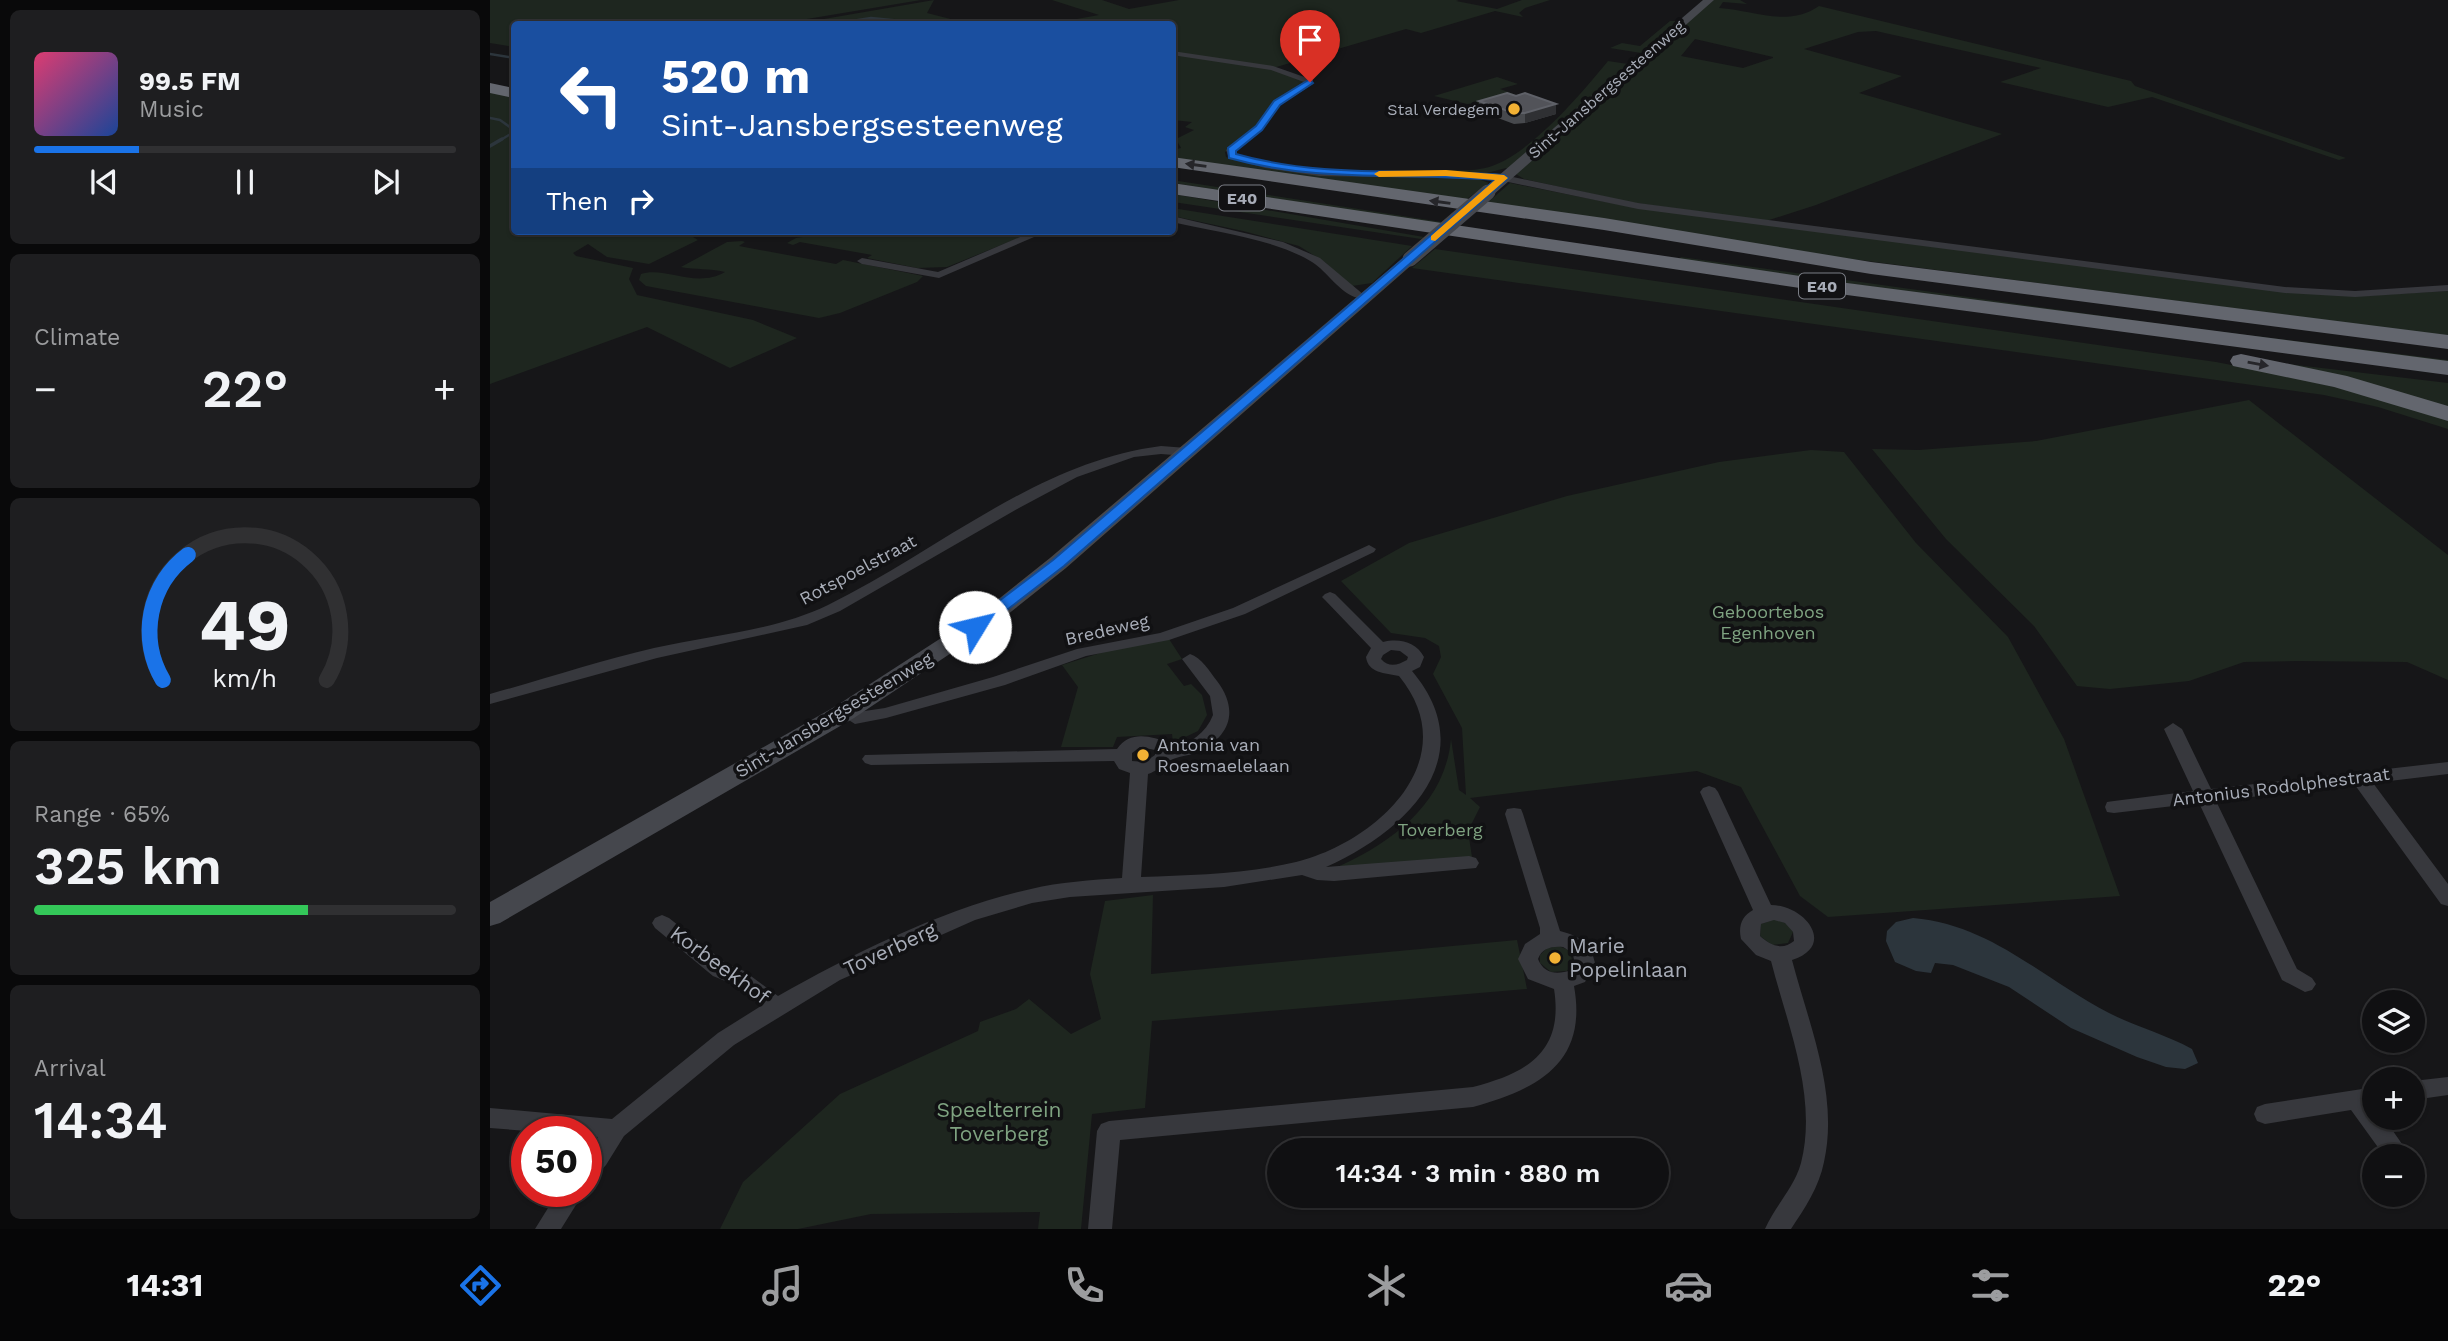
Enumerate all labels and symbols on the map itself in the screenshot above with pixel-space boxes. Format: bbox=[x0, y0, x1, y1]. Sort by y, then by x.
pin bbox=[1280, 10, 1340, 82]
street label: Sint-Jansbergsesteenweg bbox=[1524, 16, 1689, 162]
place label: Stal Verdegem bbox=[1387, 100, 1500, 119]
marker: Stal Verdegem bbox=[1506, 101, 1522, 117]
one-way arrow bbox=[1184, 159, 1206, 170]
road number: E40 bbox=[1219, 186, 1265, 210]
one-way arrow bbox=[1429, 196, 1451, 207]
road number: E40 bbox=[1799, 274, 1845, 298]
one-way arrow bbox=[2247, 358, 2269, 369]
street label: Rotspoelstraat bbox=[796, 530, 920, 609]
position arrow bbox=[938, 590, 1012, 664]
park label: Geboortebos Egenhoven bbox=[1712, 601, 1824, 643]
street label: Bredeweg bbox=[1063, 610, 1151, 649]
street label: Sint-Jansbergsesteenweg bbox=[731, 647, 936, 782]
place label: Antonia van Roesmaelelaan bbox=[1157, 734, 1290, 776]
marker: Antonia van Roesmaelelaan bbox=[1135, 747, 1151, 763]
street label: Antonius Rodolphestraat bbox=[2171, 763, 2391, 810]
park label: Toverberg bbox=[1398, 819, 1483, 840]
street label: Toverberg bbox=[840, 916, 941, 981]
street label: Korbeekhof bbox=[666, 920, 775, 1009]
place label: Marie Popelinlaan bbox=[1569, 933, 1688, 982]
marker: Marie Popelinlaan bbox=[1547, 950, 1563, 966]
park label: Speelterrein Toverberg bbox=[936, 1097, 1062, 1146]
speed limit sign: 50 bbox=[511, 1116, 602, 1207]

